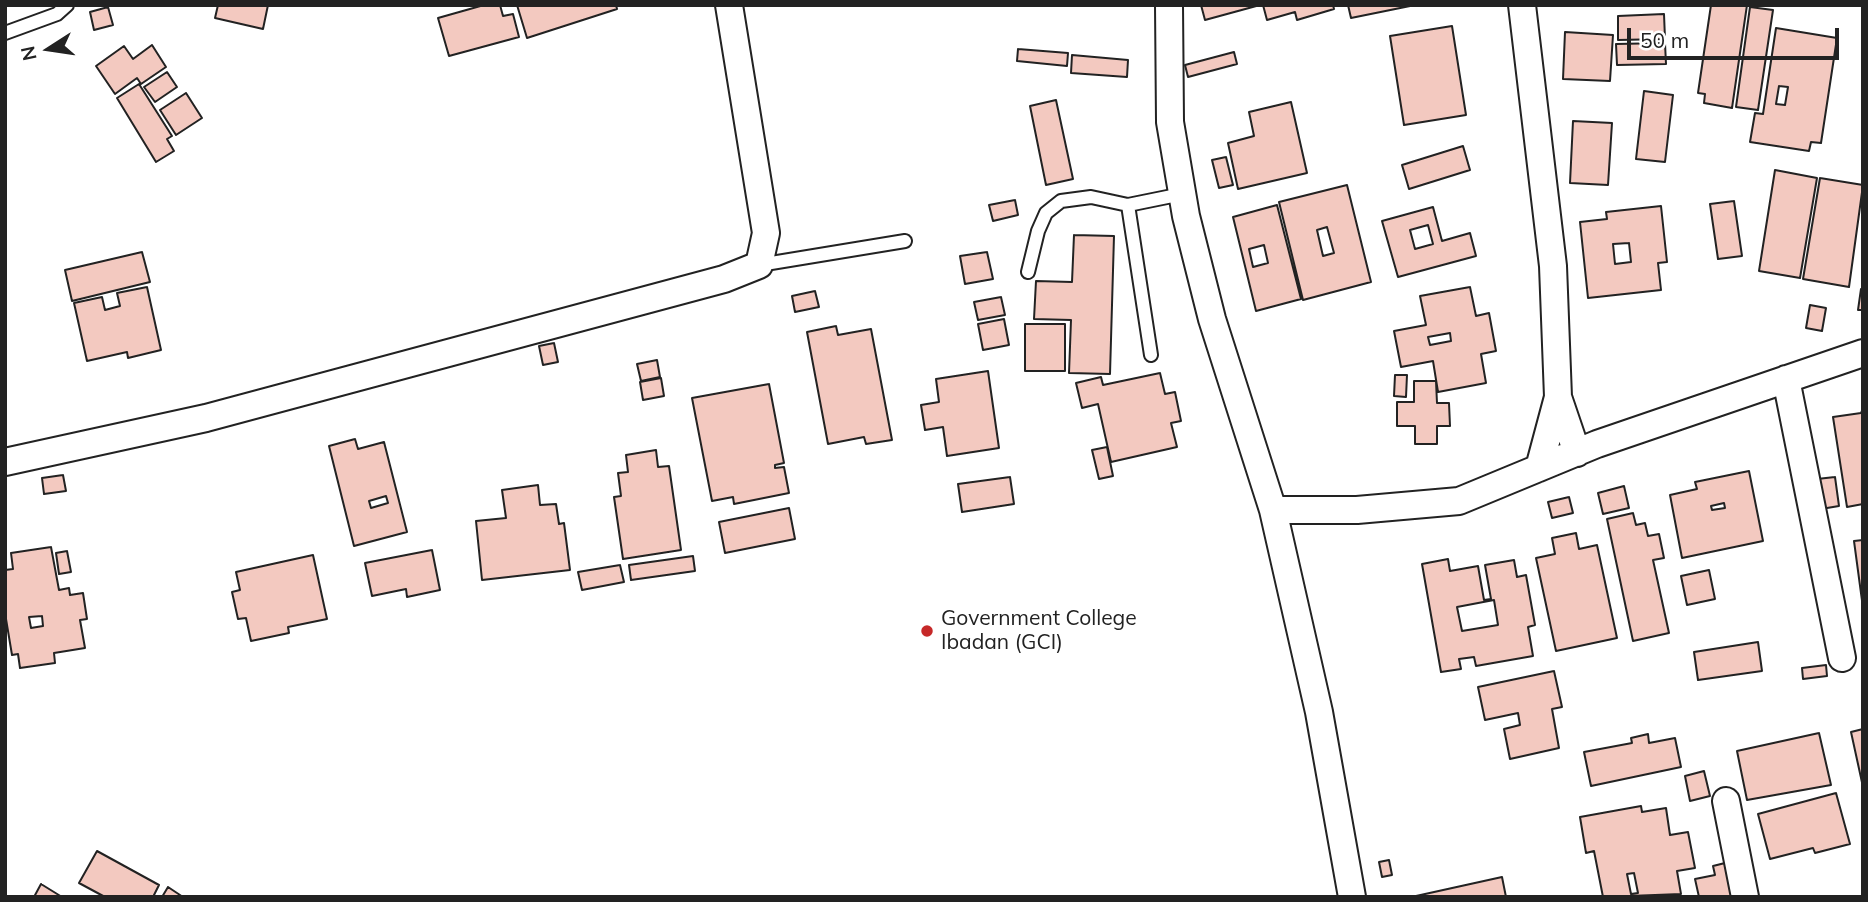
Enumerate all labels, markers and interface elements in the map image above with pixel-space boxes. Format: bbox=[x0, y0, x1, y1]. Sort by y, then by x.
north arrow bbox=[14, 14, 84, 84]
scale bar bbox=[1630, 14, 1842, 58]
text: 50 m bbox=[1640, 27, 1689, 53]
text: N bbox=[15, 44, 42, 63]
place label: Government College Ibadan (GCI) bbox=[941, 606, 1137, 656]
marker: Government College Ibadan (GCI) bbox=[919, 623, 935, 639]

